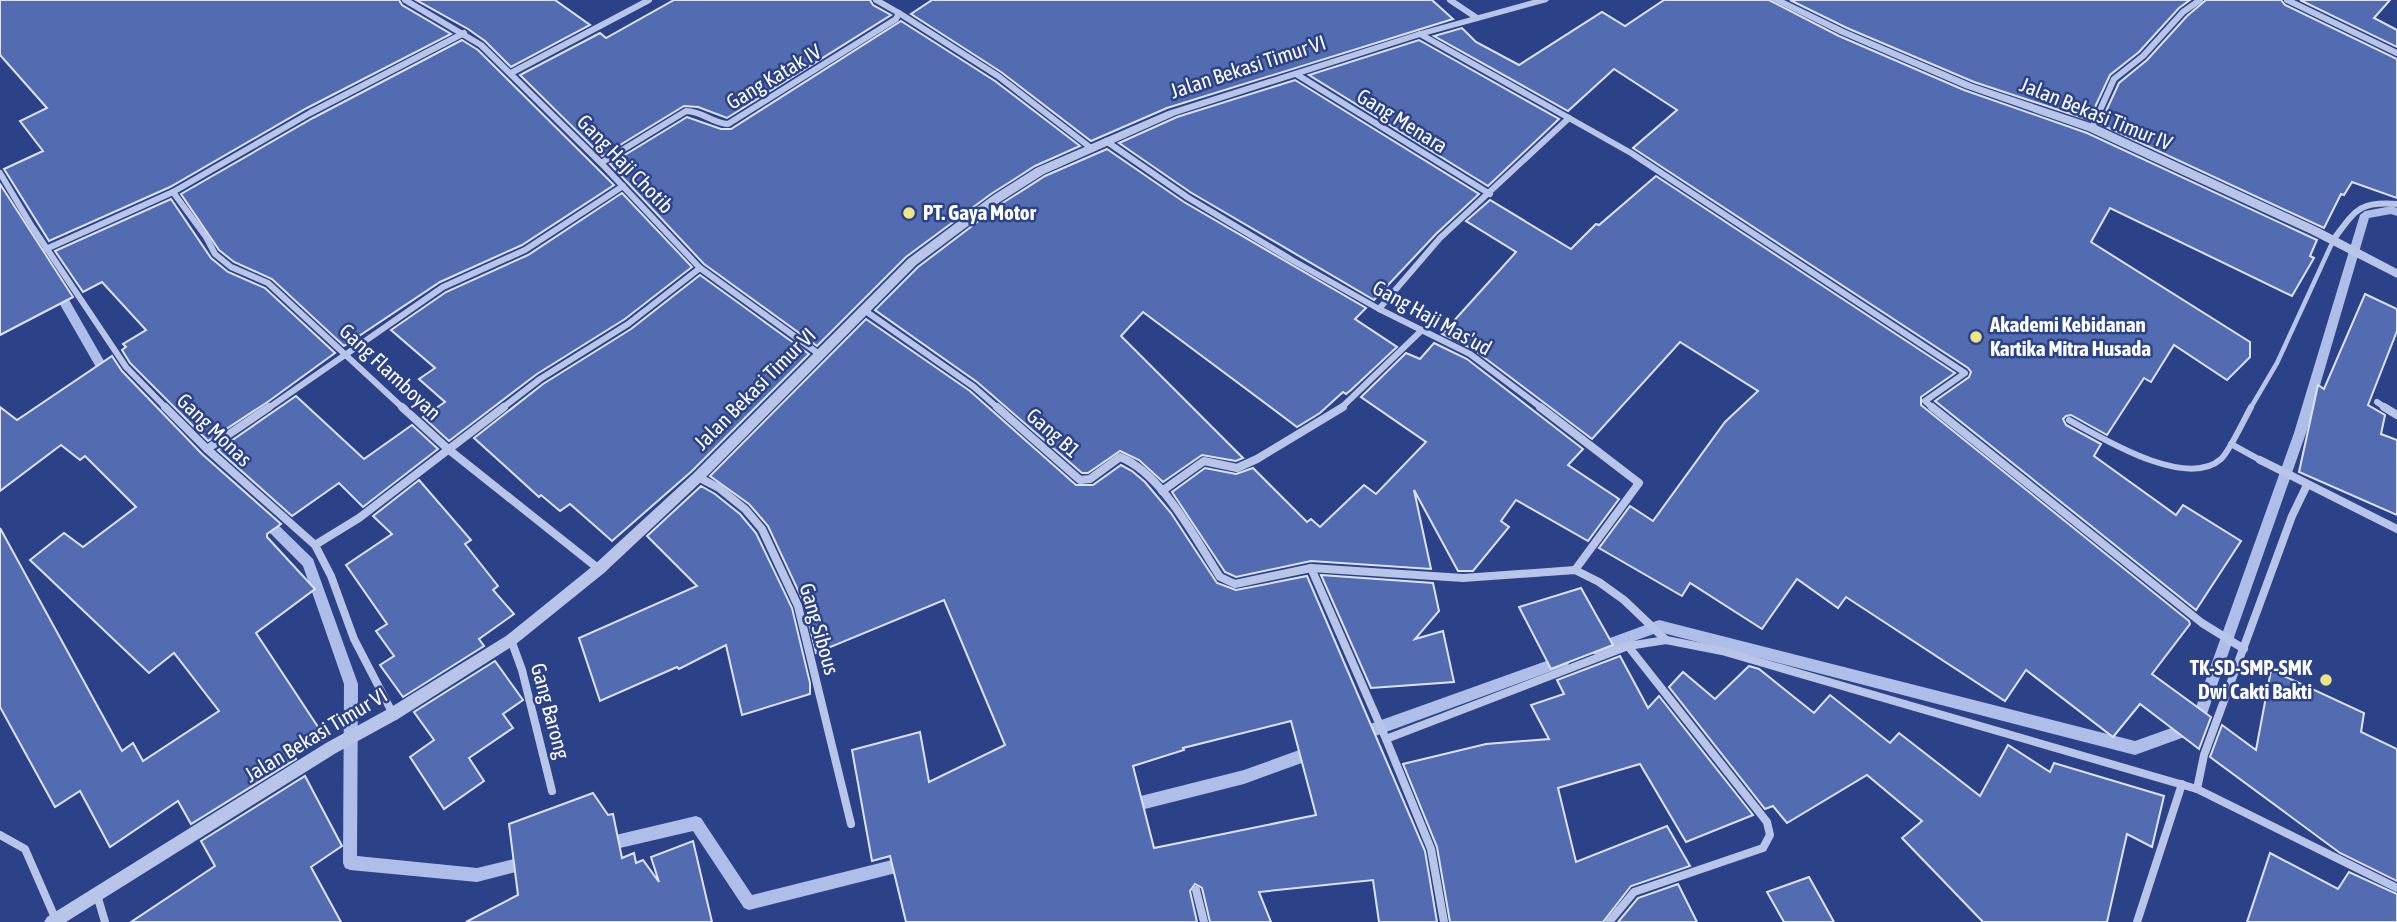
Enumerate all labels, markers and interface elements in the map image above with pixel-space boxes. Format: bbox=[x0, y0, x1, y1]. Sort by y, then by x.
street label: Jalan Bekasi Timur VI bbox=[1167, 30, 1328, 103]
street label: Gang Katak IV bbox=[722, 38, 826, 114]
street label: Jalan Bekasi Timur IV bbox=[2017, 72, 2177, 155]
street label: Gang Menara bbox=[1353, 83, 1452, 157]
street label: Gang Haji Chotib bbox=[573, 109, 679, 218]
place label: PT. Gaya Motor bbox=[923, 200, 1037, 224]
marker: PT. Gaya Motor bbox=[901, 205, 917, 221]
street label: Gang Haji Mas'ud bbox=[1369, 275, 1496, 360]
place label: Akademi Kebidanan Kartika Mitra Husada bbox=[1989, 312, 2151, 360]
street label: Gang Flamboyan bbox=[335, 318, 446, 424]
street label: Jalan Bekasi Timur VI bbox=[688, 322, 820, 454]
marker: Akademi Kebidanan Kartika Mitra Husada bbox=[1968, 329, 1984, 345]
street label: Gang Monas bbox=[172, 388, 257, 471]
street label: Gang B1 bbox=[1022, 403, 1085, 462]
street label: Gang Sibous bbox=[795, 580, 844, 677]
place label: TK-SD-SMP-SMK Dwi Cakti Bakti bbox=[2190, 655, 2313, 703]
street label: Gang Barong bbox=[527, 660, 575, 761]
marker: TK-SD-SMP-SMK Dwi Cakti Bakti bbox=[2318, 672, 2334, 688]
street label: Jalan Bekasi Timur VI bbox=[240, 682, 391, 786]

